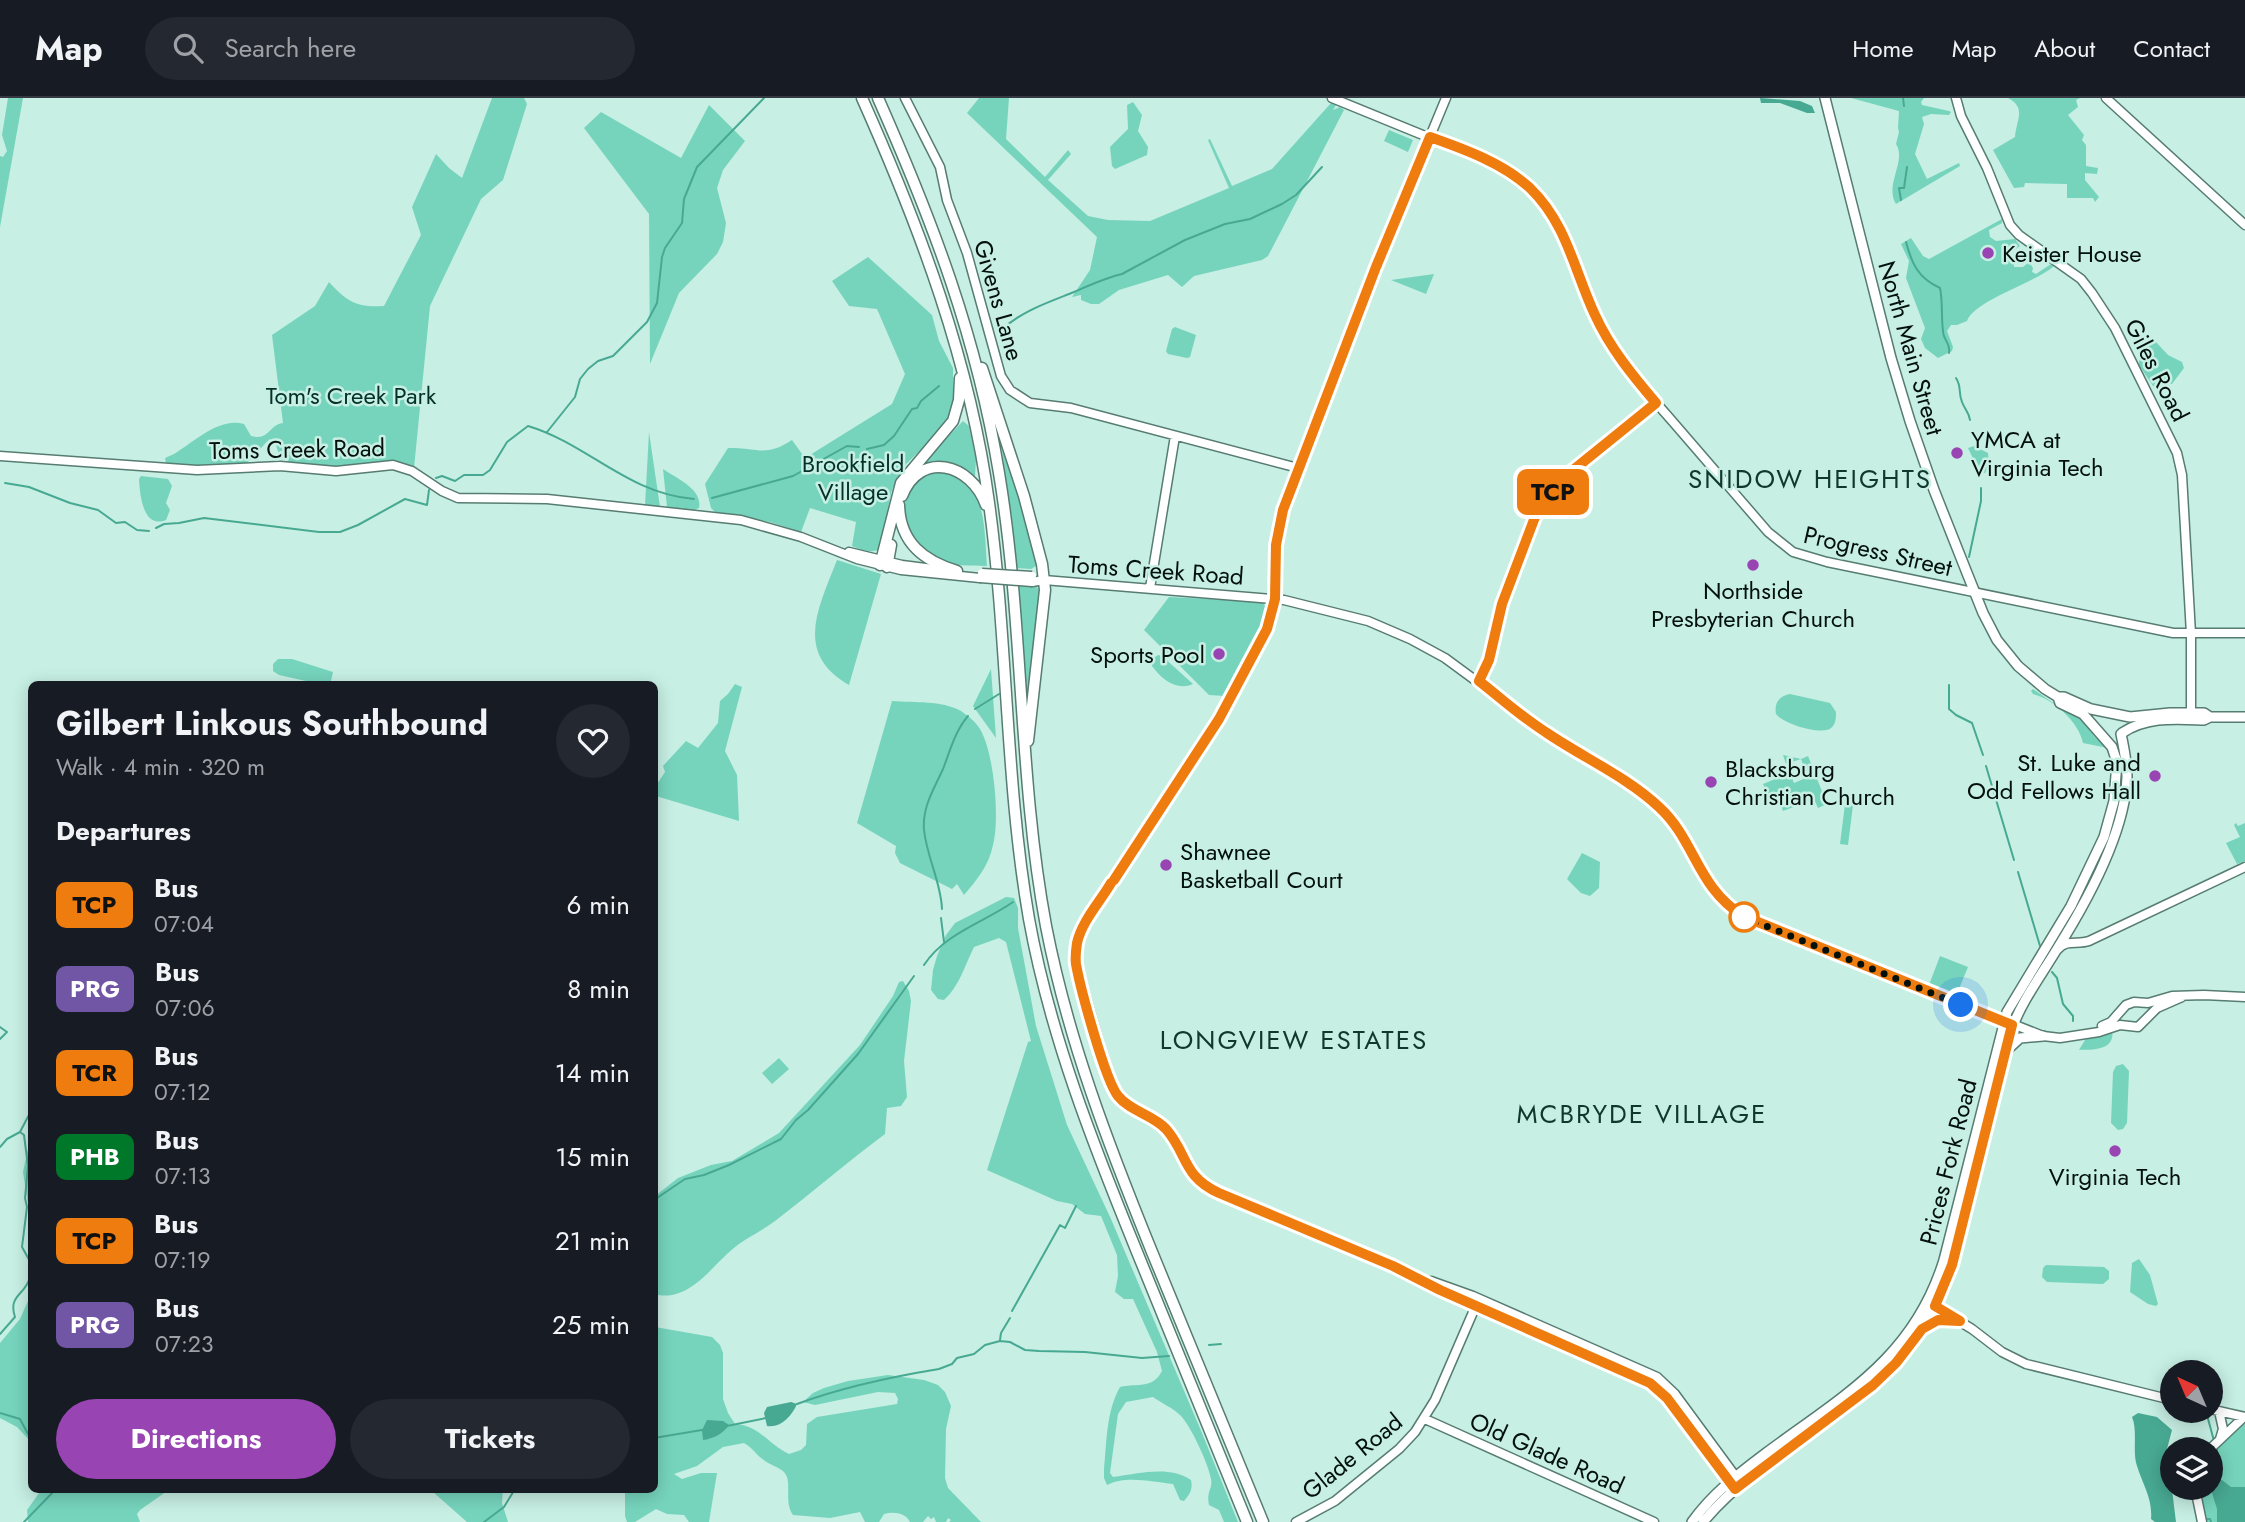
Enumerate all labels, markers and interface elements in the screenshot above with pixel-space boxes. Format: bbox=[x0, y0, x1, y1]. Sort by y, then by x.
search box bbox=[145, 17, 635, 80]
text: Map bbox=[35, 25, 103, 72]
icon: search bbox=[169, 29, 207, 67]
text: Search here bbox=[225, 29, 356, 67]
text: Home bbox=[1852, 31, 1914, 66]
text: Map bbox=[1952, 31, 1996, 66]
text: About bbox=[2034, 31, 2095, 66]
text: Contact bbox=[2133, 31, 2210, 66]
street label: Givens Lane bbox=[965, 235, 1033, 365]
place label: Keister House bbox=[2002, 236, 2142, 271]
marker: Keister House bbox=[1980, 245, 1996, 261]
street label: North Main Street bbox=[1869, 257, 1953, 439]
street label: Giles Road bbox=[2116, 312, 2198, 428]
park label: Tom's Creek Park bbox=[266, 378, 437, 413]
place label: YMCA at Virginia Tech bbox=[1971, 422, 2104, 485]
street label: Toms Creek Road bbox=[209, 430, 385, 468]
marker: YMCA at Virginia Tech bbox=[1949, 445, 1965, 461]
park label: Brookfield Village bbox=[802, 446, 904, 509]
district label: SNIDOW HEIGHTS bbox=[1688, 460, 1932, 498]
line badge: TCP bbox=[1513, 469, 1593, 515]
text: TCP bbox=[1531, 474, 1575, 509]
street label: Progress Street bbox=[1800, 517, 1956, 585]
street label: Toms Creek Road bbox=[1067, 546, 1245, 594]
marker: Northside Presbyterian Church bbox=[1745, 557, 1761, 573]
place label: Northside Presbyterian Church bbox=[1651, 573, 1855, 636]
place label: Sports Pool bbox=[1090, 637, 1205, 672]
marker: Sports Pool bbox=[1211, 646, 1227, 662]
text: Gilbert Linkous Southbound bbox=[56, 700, 488, 747]
button: heart bbox=[556, 704, 630, 778]
place label: St. Luke and Odd Fellows Hall bbox=[1967, 745, 2141, 808]
text: Walk · 4 min · 320 m bbox=[56, 750, 265, 784]
place label: Blacksburg Christian Church bbox=[1725, 751, 1895, 814]
marker: St. Luke and Odd Fellows Hall bbox=[2147, 768, 2163, 784]
marker: Blacksburg Christian Church bbox=[1703, 774, 1719, 790]
text: Departures bbox=[56, 812, 191, 850]
place label: Shawnee Basketball Court bbox=[1180, 834, 1343, 897]
marker: Shawnee Basketball Court bbox=[1158, 857, 1174, 873]
text: Bus bbox=[154, 869, 198, 907]
text: 6 min bbox=[567, 886, 630, 924]
text: TCP bbox=[72, 887, 117, 922]
unlabelled marker bbox=[1729, 902, 1759, 932]
text: 07:04 bbox=[154, 907, 214, 941]
text: Bus bbox=[155, 953, 199, 991]
text: 8 min bbox=[567, 970, 630, 1008]
text: PRG bbox=[70, 971, 120, 1006]
your location bbox=[1943, 987, 1978, 1022]
text: 07:06 bbox=[155, 991, 215, 1025]
district label: LONGVIEW ESTATES bbox=[1160, 1021, 1428, 1059]
text: Bus bbox=[154, 1037, 198, 1075]
text: 14 min bbox=[555, 1054, 630, 1092]
text: TCR bbox=[72, 1055, 117, 1090]
text: 07:12 bbox=[154, 1075, 210, 1109]
street label: Prices Fork Road bbox=[1910, 1075, 1986, 1249]
district label: MCBRYDE VILLAGE bbox=[1517, 1095, 1767, 1133]
text: Bus bbox=[155, 1121, 199, 1159]
text: 15 min bbox=[555, 1138, 630, 1176]
text: PHB bbox=[70, 1139, 120, 1174]
marker: Virginia Tech bbox=[2107, 1143, 2123, 1159]
text: 07:13 bbox=[155, 1159, 210, 1193]
place label: Virginia Tech bbox=[2049, 1159, 2181, 1194]
text: Bus bbox=[154, 1205, 198, 1243]
text: 21 min bbox=[555, 1222, 630, 1260]
text: TCP bbox=[72, 1223, 117, 1258]
text: 07:19 bbox=[154, 1243, 210, 1277]
text: Bus bbox=[155, 1289, 199, 1327]
text: 25 min bbox=[552, 1306, 630, 1344]
text: PRG bbox=[70, 1307, 120, 1342]
text: 07:23 bbox=[155, 1327, 213, 1361]
north arrow bbox=[2160, 1360, 2222, 1423]
map controls bbox=[2160, 1360, 2223, 1500]
button: Directions bbox=[56, 1399, 336, 1479]
button: Tickets bbox=[350, 1399, 630, 1479]
street label: Old Glade Road bbox=[1464, 1403, 1630, 1503]
street label: Glade Road bbox=[1294, 1404, 1410, 1508]
button: layers bbox=[2160, 1437, 2223, 1500]

